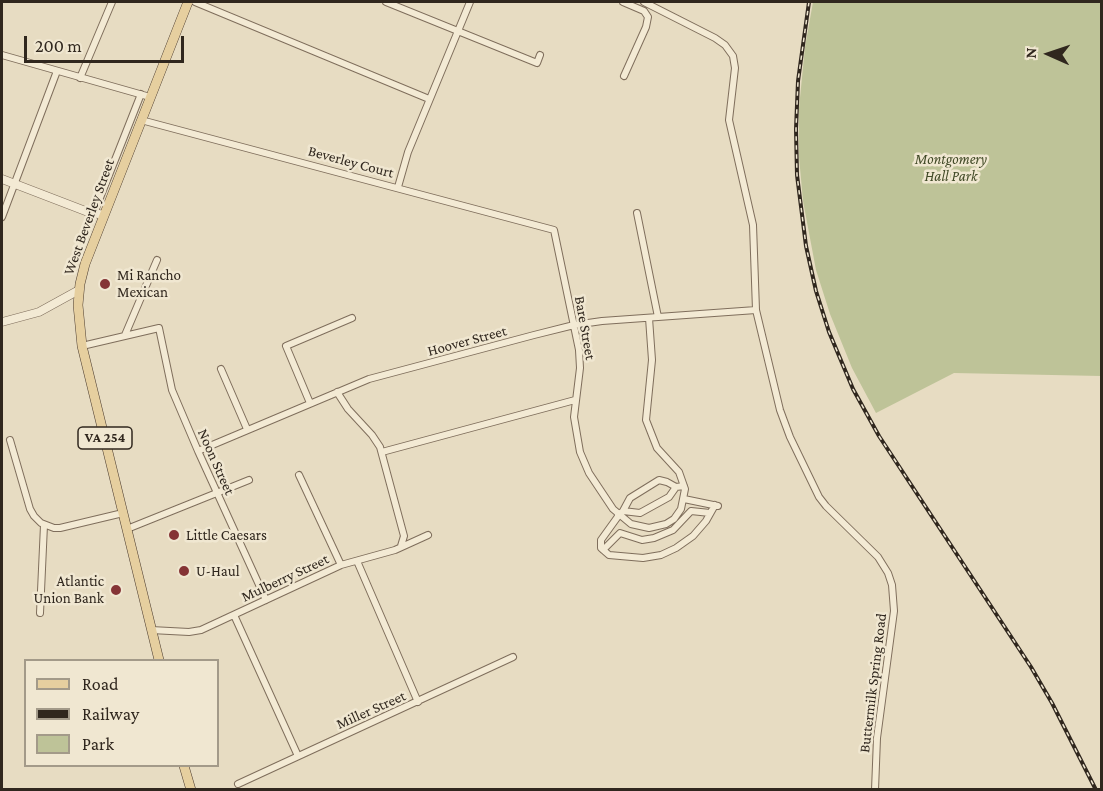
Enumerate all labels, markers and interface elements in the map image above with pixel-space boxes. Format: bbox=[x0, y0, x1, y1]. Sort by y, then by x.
scale bar bbox=[27, 24, 188, 62]
north arrow bbox=[1019, 24, 1079, 84]
text: 200 m bbox=[35, 36, 82, 56]
text: N bbox=[1022, 47, 1039, 59]
street label: Beverley Court bbox=[306, 142, 396, 182]
park label: Montgomery Hall Park bbox=[915, 150, 987, 185]
street label: West Beverley Street bbox=[60, 157, 118, 277]
place label: Mi Rancho Mexican bbox=[117, 266, 181, 301]
marker: Mi Rancho Mexican bbox=[98, 277, 112, 291]
street label: Bare Street bbox=[571, 295, 599, 361]
street label: Hoover Street bbox=[425, 322, 509, 360]
street label: Noon Street bbox=[193, 426, 239, 498]
road number: VA 254 bbox=[78, 427, 132, 449]
place label: Little Caesars bbox=[186, 526, 267, 544]
marker: Little Caesars bbox=[167, 528, 181, 542]
street label: Mulberry Street bbox=[239, 550, 331, 606]
place label: U-Haul bbox=[196, 562, 240, 580]
marker: U-Haul bbox=[177, 564, 191, 578]
place label: Atlantic Union Bank bbox=[34, 572, 104, 607]
marker: Atlantic Union Bank bbox=[109, 583, 123, 597]
street label: Buttermilk Spring Road bbox=[856, 612, 890, 754]
legend bbox=[24, 659, 219, 767]
text: Road bbox=[82, 674, 119, 694]
street label: Miller Street bbox=[333, 687, 409, 733]
text: Railway bbox=[82, 704, 139, 724]
text: Park bbox=[82, 734, 114, 754]

